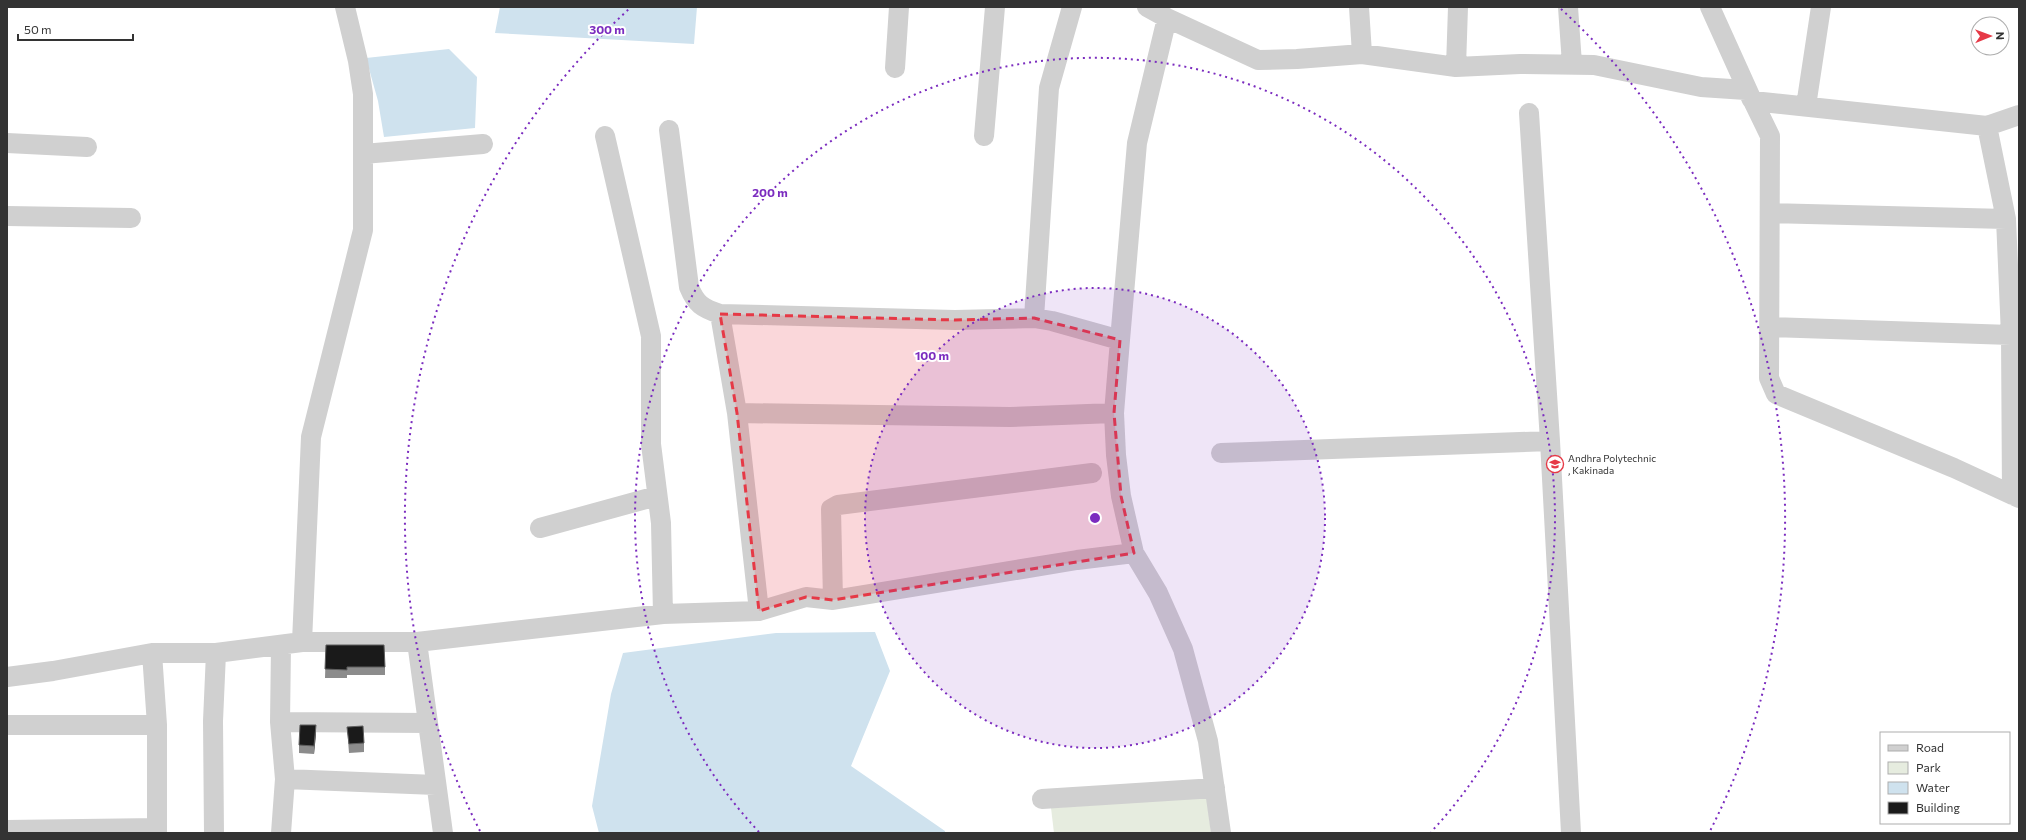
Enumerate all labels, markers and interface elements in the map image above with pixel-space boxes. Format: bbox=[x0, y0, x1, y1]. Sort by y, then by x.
scale bar bbox=[18, 16, 133, 42]
north arrow bbox=[1970, 16, 2010, 56]
text: 50 m bbox=[24, 22, 52, 36]
text: 300 m bbox=[589, 22, 625, 36]
text: N bbox=[1994, 32, 2007, 40]
text: 200 m bbox=[752, 185, 788, 199]
text: 100 m bbox=[915, 348, 949, 362]
place label: Andhra Polytechnic , Kakinada bbox=[1568, 452, 1656, 476]
school or university icon: Andhra Polytechnic , Kakinada bbox=[1545, 454, 1565, 474]
centre of rings bbox=[1088, 511, 1102, 525]
legend bbox=[1880, 732, 2010, 824]
text: Road bbox=[1916, 740, 1944, 754]
text: Park bbox=[1916, 760, 1942, 774]
text: Water bbox=[1916, 780, 1950, 794]
text: Building bbox=[1916, 800, 1960, 814]

